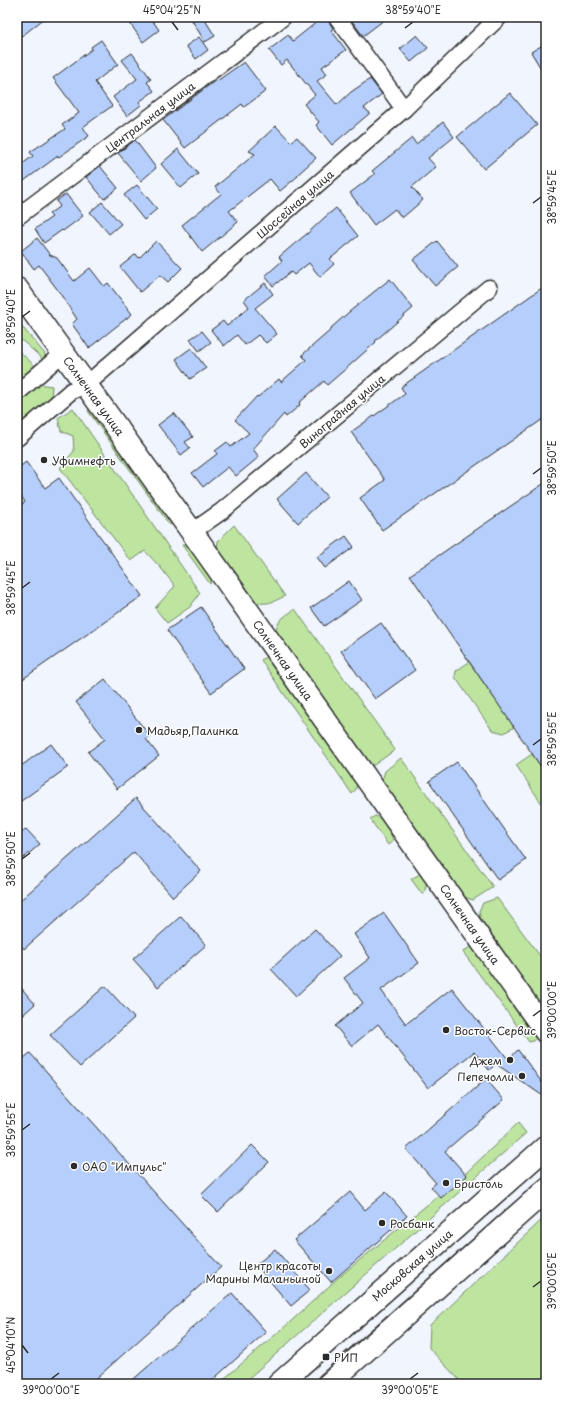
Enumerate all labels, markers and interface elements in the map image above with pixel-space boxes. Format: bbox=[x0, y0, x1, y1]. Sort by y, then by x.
text: 45°04'25"N bbox=[143, 2, 201, 17]
text: 38°59'40"E bbox=[385, 2, 441, 17]
street label: Центральная улица bbox=[102, 78, 198, 156]
street label: Шоссейная улица bbox=[253, 166, 337, 242]
text: 38°59'45"E bbox=[544, 170, 559, 224]
text: 38°59'40"E bbox=[3, 289, 18, 345]
street label: Солнечная улица bbox=[59, 353, 129, 439]
street label: Виноградная улица bbox=[295, 370, 389, 452]
text: 38°59'50"E bbox=[544, 440, 559, 496]
place label: Уфимнефть bbox=[52, 452, 116, 469]
marker: Уфимнефть bbox=[39, 455, 49, 465]
text: 38°59'45"E bbox=[3, 561, 18, 615]
street label: Солнечная улица bbox=[249, 616, 317, 704]
text: 38°59'55"E bbox=[544, 712, 559, 766]
place label: Мадьяр,Палинка bbox=[147, 722, 239, 739]
marker: Мадьяр,Палинка bbox=[134, 725, 144, 735]
text: 38°59'50"E bbox=[3, 831, 18, 887]
street label: Солнечная улица bbox=[436, 880, 504, 968]
text: 39°00'00"E bbox=[544, 981, 559, 1039]
place label: Восток-Сервис bbox=[454, 1022, 536, 1039]
marker: Восток-Сервис bbox=[441, 1025, 451, 1035]
place label: Джем bbox=[469, 1052, 502, 1069]
marker: Джем bbox=[505, 1055, 515, 1065]
place label: Пепечолли bbox=[457, 1068, 514, 1085]
marker: Пепечолли bbox=[517, 1071, 527, 1081]
text: 38°59'55"E bbox=[3, 1103, 18, 1157]
place label: ОАО "Импульс" bbox=[82, 1158, 167, 1175]
marker: ОАО "Импульс" bbox=[69, 1161, 79, 1171]
place label: Бристоль bbox=[454, 1175, 503, 1192]
marker: Бристоль bbox=[441, 1178, 451, 1188]
place label: Росбанк bbox=[390, 1215, 435, 1232]
marker: Росбанк bbox=[377, 1218, 387, 1228]
street label: Московская улица bbox=[368, 1225, 456, 1305]
text: 39°00'05"E bbox=[544, 1252, 559, 1310]
place label: Центр красоты Марины Маланьиной bbox=[206, 1257, 321, 1287]
marker: Центр красоты Марины Маланьиной bbox=[324, 1266, 334, 1276]
text: 45°04'10"N bbox=[3, 1317, 18, 1373]
place label: РИП bbox=[334, 1349, 358, 1366]
marker: РИП bbox=[321, 1352, 331, 1362]
text: 39°00'00"E bbox=[22, 1382, 80, 1397]
text: 39°00'05"E bbox=[381, 1382, 439, 1397]

